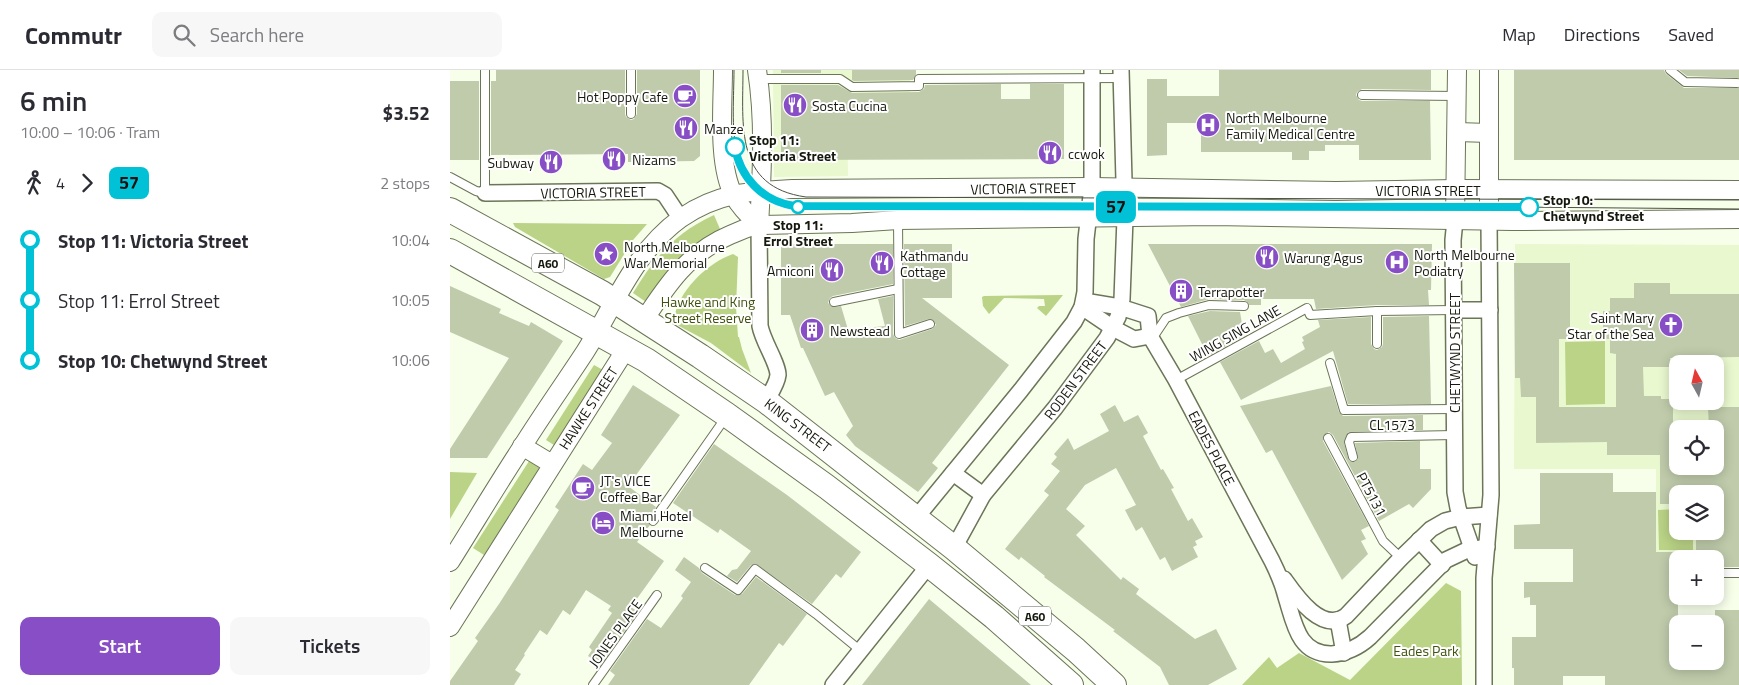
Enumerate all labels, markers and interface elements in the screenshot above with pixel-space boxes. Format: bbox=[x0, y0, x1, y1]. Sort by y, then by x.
search box bbox=[152, 12, 502, 57]
text: Commutr bbox=[25, 17, 122, 53]
text: Search here bbox=[210, 20, 304, 49]
icon: search bbox=[170, 21, 198, 49]
text: Map bbox=[1502, 21, 1536, 48]
text: Directions bbox=[1564, 21, 1640, 48]
text: Saved bbox=[1668, 21, 1714, 48]
text: 6 min bbox=[20, 79, 87, 122]
cafe icon: Hot Poppy Cafe bbox=[672, 83, 698, 109]
place label: Hot Poppy Cafe bbox=[577, 86, 668, 107]
restaurant icon: Sosta Cucina bbox=[782, 92, 808, 118]
place label: Sosta Cucina bbox=[812, 95, 887, 116]
text: $3.52 bbox=[383, 98, 430, 127]
place label: North Melbourne Family Medical Centre bbox=[1226, 107, 1355, 144]
hospital icon: North Melbourne Family Medical Centre bbox=[1195, 112, 1221, 138]
restaurant icon: Manze bbox=[673, 115, 699, 141]
place label: Manze bbox=[704, 118, 744, 139]
text: 10:00 – 10:06 · Tram bbox=[20, 120, 160, 144]
place label: Stop 11: Victoria Street bbox=[749, 129, 836, 166]
marker: Stop 11: Victoria Street bbox=[725, 137, 745, 157]
restaurant icon: ccwok bbox=[1037, 140, 1063, 166]
place label: ccwok bbox=[1068, 143, 1105, 164]
restaurant icon: Nizams bbox=[601, 146, 627, 172]
restaurant icon: Subway bbox=[538, 149, 564, 175]
place label: Nizams bbox=[632, 149, 676, 170]
place label: Subway bbox=[487, 152, 534, 173]
icon: walk bbox=[20, 169, 48, 197]
icon: forward bbox=[73, 169, 101, 197]
text: 57 bbox=[119, 169, 139, 196]
text: 4 bbox=[56, 171, 65, 195]
text: 2 stops bbox=[380, 171, 430, 195]
street label: VICTORIA STREET bbox=[970, 177, 1077, 199]
street label: VICTORIA STREET bbox=[1375, 180, 1481, 201]
street label: VICTORIA STREET bbox=[540, 181, 647, 203]
place label: Stop 10: Chetwynd Street bbox=[1543, 189, 1644, 226]
line badge: 57 bbox=[1094, 191, 1138, 223]
text: 57 bbox=[1106, 193, 1126, 220]
marker: Stop 10: Chetwynd Street bbox=[1519, 197, 1539, 217]
marker: Stop 11: Errol Street bbox=[791, 200, 805, 214]
place label: Stop 11: Errol Street bbox=[763, 214, 833, 251]
text: Stop 11: Victoria Street bbox=[58, 226, 248, 255]
text: 10:04 bbox=[391, 228, 430, 252]
place label: North Melbourne War Memorial bbox=[624, 236, 725, 273]
place icon: North Melbourne War Memorial bbox=[593, 241, 619, 267]
restaurant icon: Warung Agus bbox=[1254, 244, 1280, 270]
place label: North Melbourne Podiatry bbox=[1414, 244, 1515, 281]
place label: Kathmandu Cottage bbox=[900, 245, 969, 282]
place label: Warung Agus bbox=[1284, 247, 1363, 268]
hospital icon: North Melbourne Podiatry bbox=[1384, 249, 1410, 275]
restaurant icon: Kathmandu Cottage bbox=[869, 250, 895, 276]
road number: A60 bbox=[532, 254, 564, 272]
restaurant icon: Amiconi bbox=[819, 257, 845, 283]
place label: Amiconi bbox=[767, 260, 814, 281]
building icon: Terrapotter bbox=[1168, 278, 1194, 304]
place label: Terrapotter bbox=[1198, 281, 1264, 302]
text: Stop 11: Errol Street bbox=[58, 286, 220, 315]
text: 10:05 bbox=[391, 288, 430, 312]
park label: Hawke and King Street Reserve bbox=[661, 291, 755, 328]
street label: CHETWYND STREET bbox=[1444, 292, 1465, 413]
street label: WING SING LANE bbox=[1186, 299, 1285, 367]
place label: Saint Mary Star of the Sea bbox=[1567, 307, 1654, 344]
church icon: Saint Mary Star of the Sea bbox=[1658, 312, 1684, 338]
building icon: Newstead bbox=[799, 317, 825, 343]
place label: Newstead bbox=[830, 320, 890, 341]
street label: RODEN STREET bbox=[1038, 336, 1112, 424]
text: Stop 10: Chetwynd Street bbox=[58, 346, 267, 375]
text: 10:06 bbox=[391, 348, 430, 372]
north arrow bbox=[1669, 355, 1724, 410]
map controls bbox=[1669, 355, 1724, 670]
street label: HAWKE STREET bbox=[553, 362, 623, 454]
street label: KING STREET bbox=[760, 393, 836, 458]
street label: EADES PLACE bbox=[1183, 407, 1241, 489]
street label: CL1573 bbox=[1369, 414, 1415, 435]
button: locate bbox=[1669, 420, 1724, 475]
street label: PT5131 bbox=[1352, 468, 1392, 520]
place label: JT's VICE Coffee Bar bbox=[600, 470, 662, 507]
cafe icon: JT's VICE Coffee Bar bbox=[570, 475, 596, 501]
button: layers bbox=[1669, 485, 1724, 540]
place label: Miami Hotel Melbourne bbox=[620, 505, 692, 542]
hotel icon: Miami Hotel Melbourne bbox=[590, 510, 616, 536]
button: + bbox=[1669, 550, 1724, 605]
street label: JONES PLACE bbox=[583, 594, 647, 671]
road number: A60 bbox=[1019, 606, 1051, 626]
button: − bbox=[1669, 615, 1724, 670]
button: Start bbox=[20, 617, 220, 675]
button: Tickets bbox=[230, 617, 430, 675]
park label: Eades Park bbox=[1393, 640, 1459, 661]

